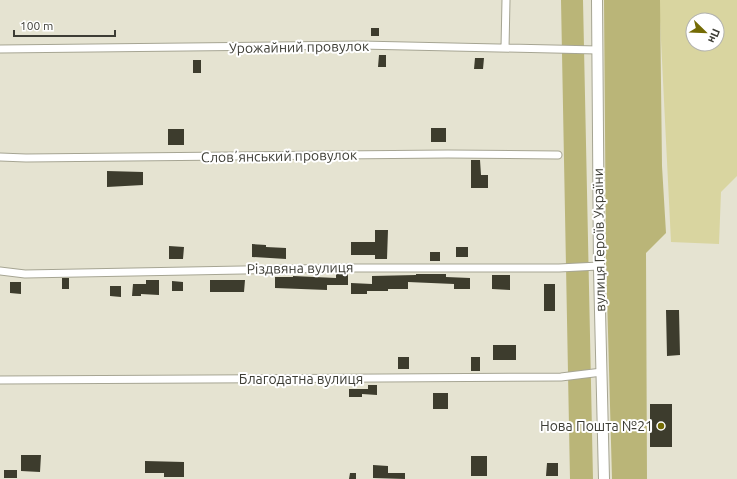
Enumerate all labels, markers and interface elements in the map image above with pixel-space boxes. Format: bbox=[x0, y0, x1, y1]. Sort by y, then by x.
scale bar bbox=[14, 12, 115, 38]
north arrow bbox=[685, 12, 725, 52]
text: 100 m bbox=[20, 19, 53, 32]
text: Пн bbox=[706, 27, 723, 45]
street label: Урожайний провулок bbox=[229, 38, 369, 56]
street label: Словʼянський провулок bbox=[201, 147, 357, 165]
street label: вулиця Героїв України bbox=[590, 168, 608, 312]
street label: Різдвяна вулиця bbox=[246, 259, 354, 277]
street label: Благодатна вулиця bbox=[239, 371, 363, 387]
place label: Нова Пошта №21 bbox=[540, 418, 653, 434]
marker: Нова Пошта №21 bbox=[656, 421, 666, 431]

